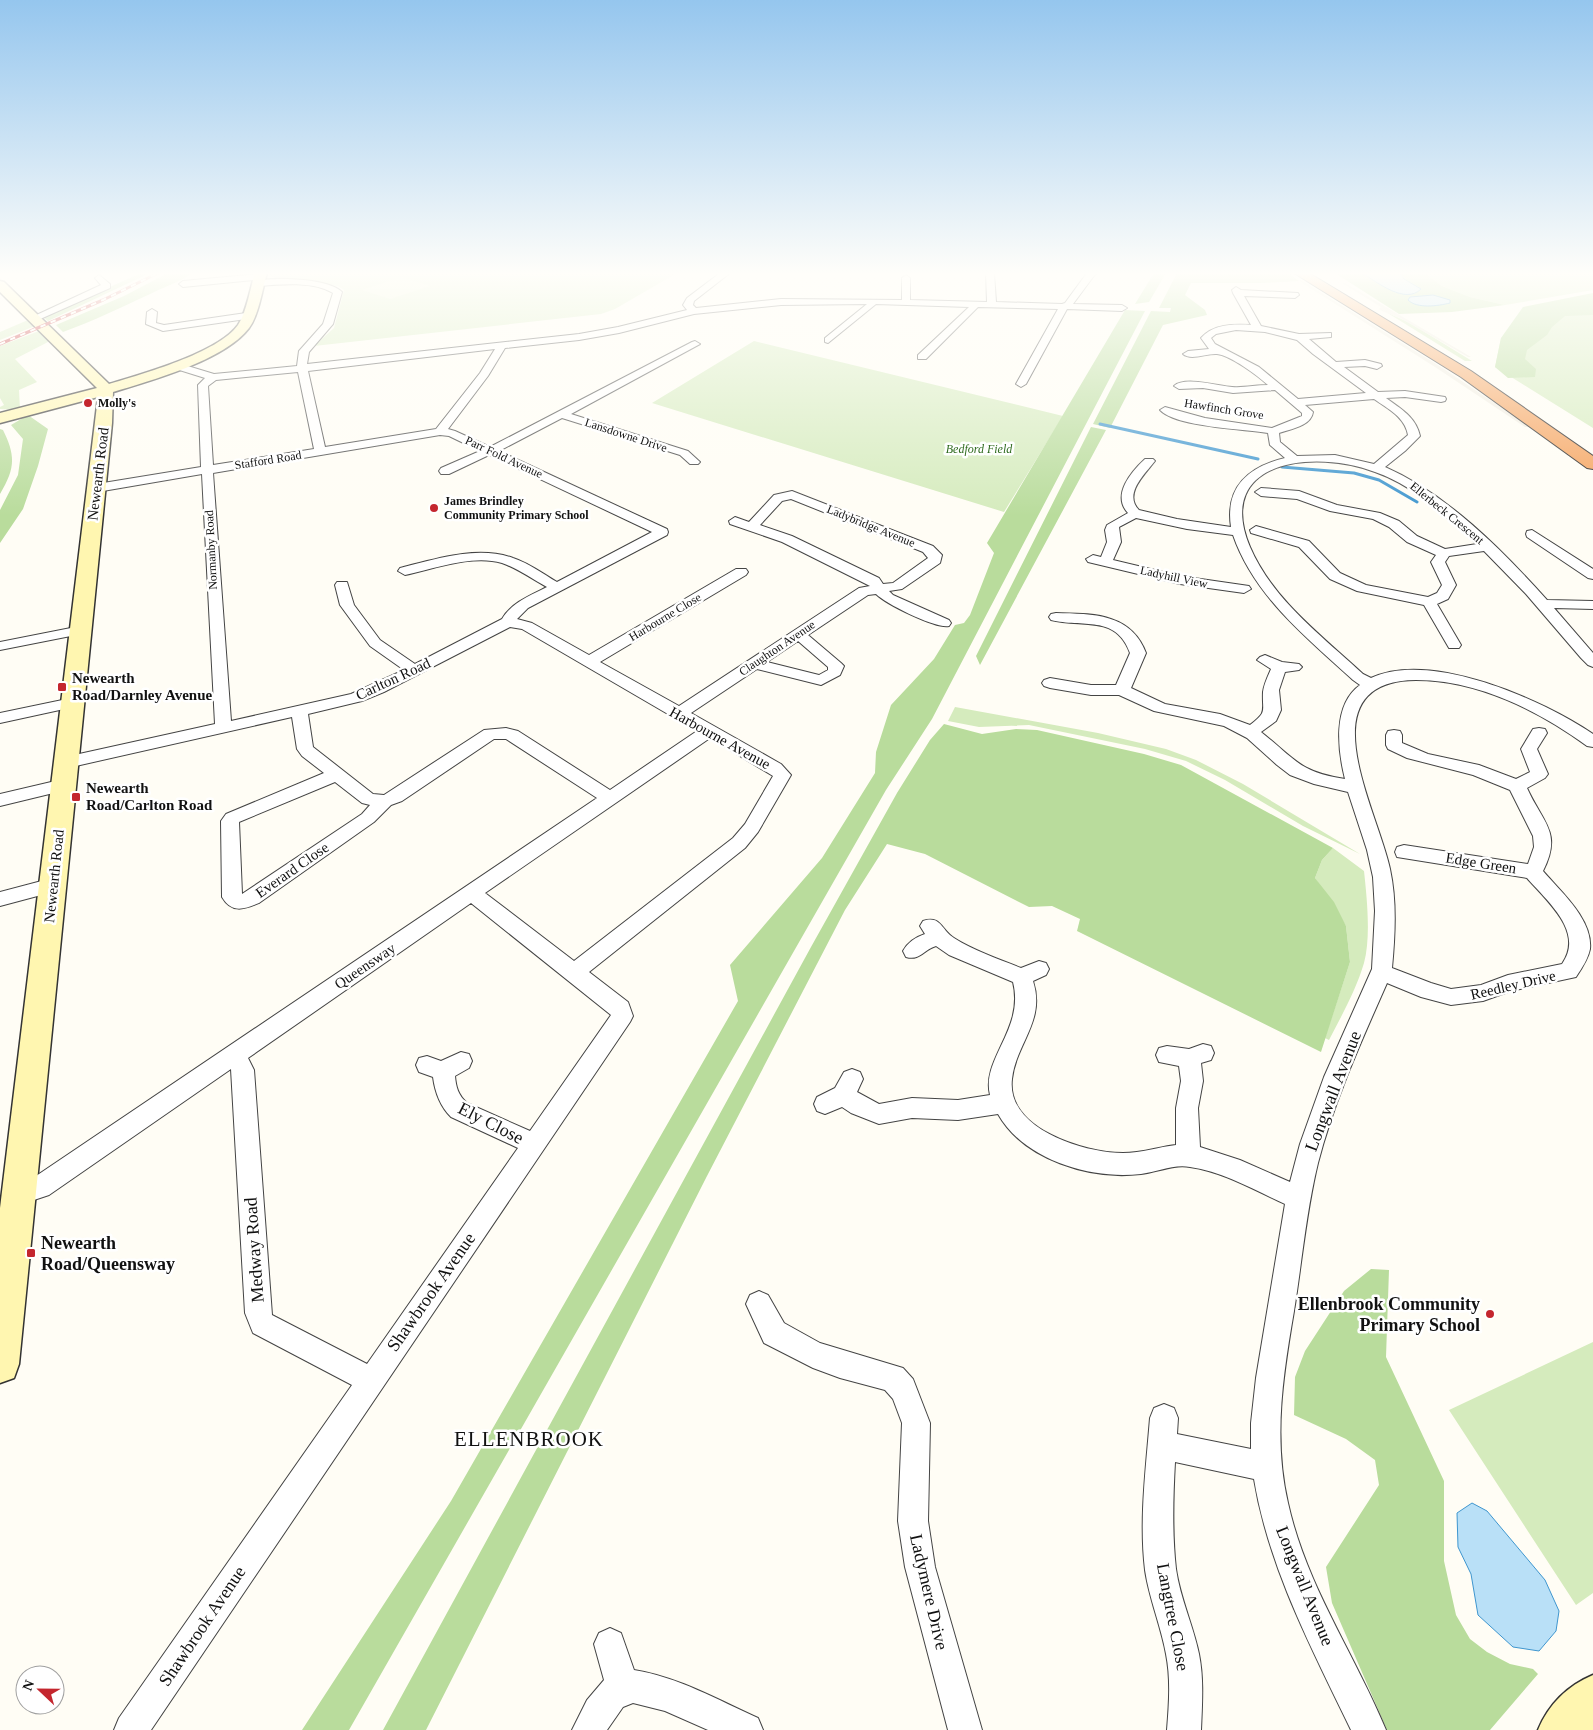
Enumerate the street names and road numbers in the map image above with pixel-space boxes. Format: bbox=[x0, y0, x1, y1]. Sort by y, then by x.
street label: Hawfinch Grove bbox=[1183, 396, 1265, 422]
street label: Lansdowne Drive bbox=[583, 415, 669, 455]
street label: Newearth Road bbox=[84, 426, 112, 521]
street label: Parr Fold Avenue bbox=[463, 433, 545, 481]
street label: Stafford Road bbox=[234, 448, 302, 472]
street label: Ellerbeck Crescent bbox=[1407, 479, 1487, 547]
street label: Ladybridge Avenue bbox=[825, 502, 917, 550]
street label: Normanby Road bbox=[202, 510, 220, 590]
street label: Ladyhill View bbox=[1139, 563, 1209, 591]
street label: Harbourne Close bbox=[626, 590, 704, 644]
street label: Claughton Avenue bbox=[736, 617, 818, 679]
street label: Carlton Road bbox=[353, 655, 433, 703]
street label: Harbourne Avenue bbox=[667, 704, 773, 772]
street label: Newearth Road bbox=[41, 828, 67, 923]
street label: Everard Close bbox=[252, 839, 332, 901]
street label: Edge Green bbox=[1445, 850, 1518, 877]
street label: Queensway bbox=[332, 940, 399, 992]
street label: Reedley Drive bbox=[1469, 967, 1558, 1003]
street label: Longwall Avenue bbox=[1301, 1028, 1365, 1154]
street label: Ely Close bbox=[455, 1098, 527, 1148]
street label: Medway Road bbox=[240, 1197, 268, 1303]
street label: Shawbrook Avenue bbox=[383, 1229, 479, 1355]
street label: Longwall Avenue bbox=[1272, 1523, 1338, 1649]
street label: Ladymere Drive bbox=[906, 1532, 952, 1652]
street label: Langtree Close bbox=[1153, 1561, 1193, 1673]
street label: Shawbrook Avenue bbox=[155, 1562, 249, 1690]

